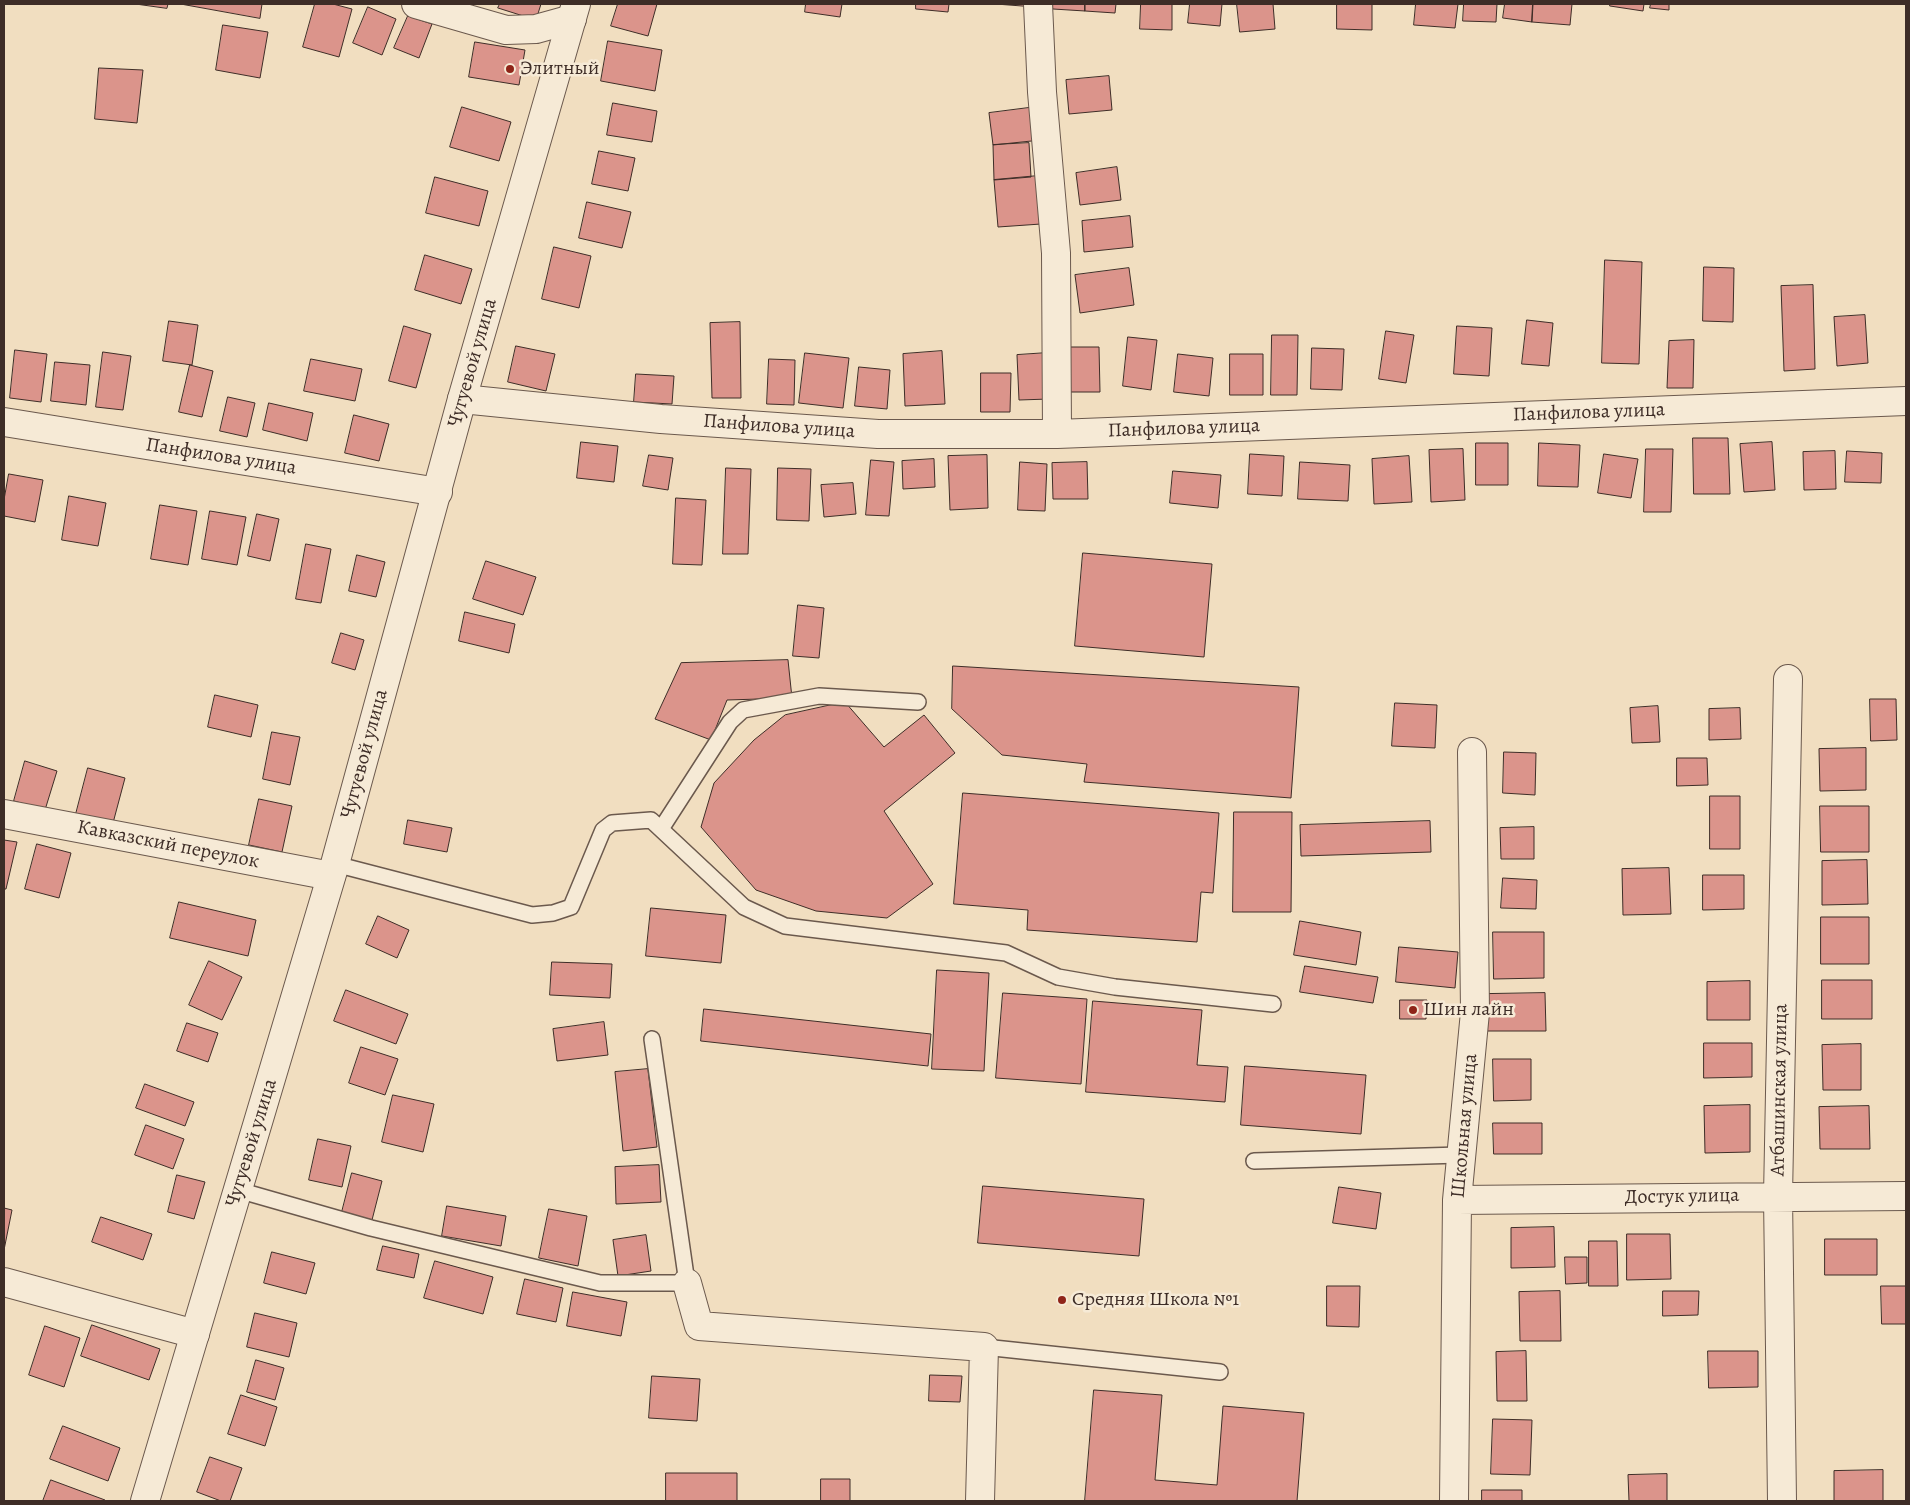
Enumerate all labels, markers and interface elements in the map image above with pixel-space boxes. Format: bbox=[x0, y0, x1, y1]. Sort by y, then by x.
place label: Элитный bbox=[520, 57, 600, 81]
marker: Элитный bbox=[504, 63, 516, 75]
street label: Чугуевой улица bbox=[443, 296, 503, 430]
street label: Панфилова улица bbox=[1512, 398, 1666, 428]
street label: Панфилова улица bbox=[702, 410, 856, 444]
street label: Панфилова улица bbox=[1107, 414, 1261, 444]
street label: Панфилова улица bbox=[144, 433, 298, 481]
street label: Чугуевой улица bbox=[336, 687, 394, 821]
street label: Кавказский переулок bbox=[75, 816, 261, 874]
place label: Шин лайн bbox=[1423, 998, 1514, 1022]
marker: Шин лайн bbox=[1407, 1004, 1419, 1016]
street label: Атбашинская улица bbox=[1766, 1004, 1794, 1176]
street label: Школьная улица bbox=[1447, 1053, 1483, 1199]
street label: Чугуевой улица bbox=[221, 1076, 283, 1210]
street label: Достук улица bbox=[1624, 1184, 1740, 1210]
place label: Средняя Школа №1 bbox=[1072, 1288, 1239, 1312]
marker: Средняя Школа №1 bbox=[1056, 1294, 1068, 1306]

